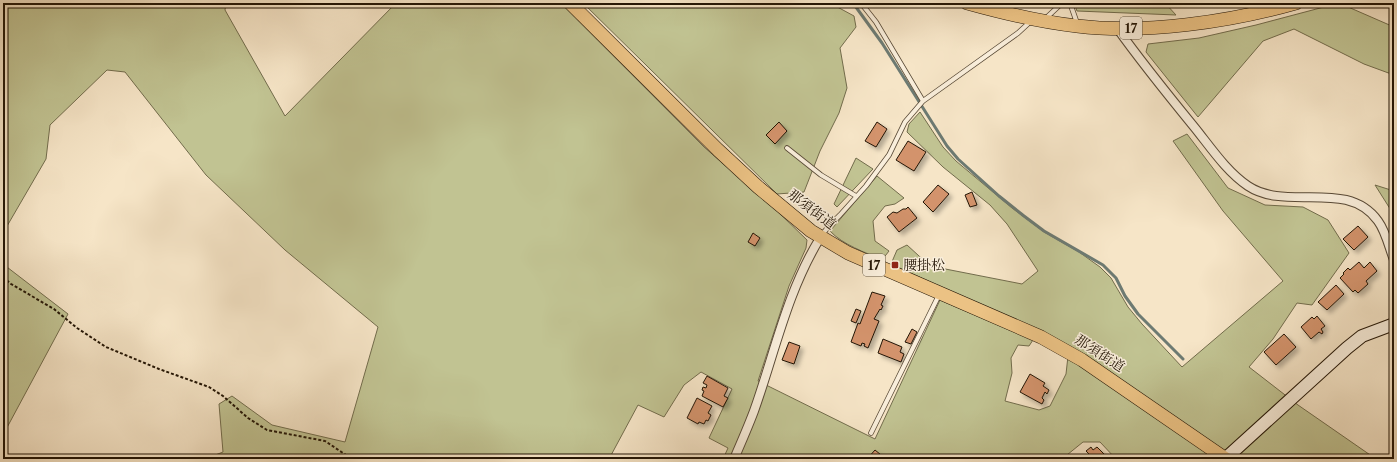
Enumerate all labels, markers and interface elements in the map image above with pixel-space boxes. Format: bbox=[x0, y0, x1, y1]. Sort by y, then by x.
road number: 17 bbox=[1120, 17, 1142, 39]
street label: 那須街道 bbox=[784, 185, 840, 233]
road number: 17 bbox=[863, 254, 885, 276]
place label: 腰掛松 bbox=[903, 256, 945, 274]
marker: 腰掛松 bbox=[890, 260, 900, 270]
street label: 那須街道 bbox=[1072, 330, 1128, 376]

